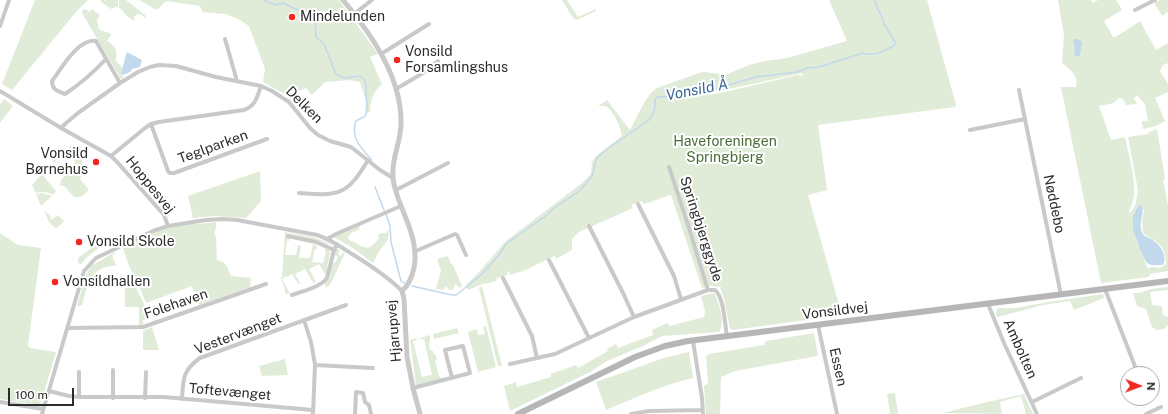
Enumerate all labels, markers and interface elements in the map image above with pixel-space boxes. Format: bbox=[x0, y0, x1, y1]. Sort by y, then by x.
place label: Mindelunden bbox=[300, 9, 385, 25]
marker: Mindelunden bbox=[287, 12, 297, 22]
place label: Vonsild Forsamlingshus bbox=[405, 44, 508, 76]
marker: Vonsild Forsamlingshus bbox=[392, 55, 402, 65]
water label: Vonsild Å bbox=[664, 75, 730, 105]
street label: Delken bbox=[282, 83, 326, 127]
street label: Teglparken bbox=[176, 127, 250, 167]
park label: Haveforeningen Springbjerg bbox=[673, 134, 777, 166]
place label: Vonsild Børnehus bbox=[26, 146, 88, 178]
street label: Hoppesvej bbox=[122, 153, 178, 217]
marker: Vonsild Børnehus bbox=[91, 157, 101, 167]
street label: Nøddebo bbox=[1040, 173, 1068, 235]
street label: Springbjerggyde bbox=[676, 174, 726, 284]
place label: Vonsild Skole bbox=[87, 234, 175, 250]
marker: Vonsild Skole bbox=[74, 237, 84, 247]
place label: Vonsildhallen bbox=[63, 274, 150, 290]
marker: Vonsildhallen bbox=[50, 277, 60, 287]
street label: Folehaven bbox=[142, 285, 210, 323]
street label: Hjarupvej bbox=[383, 299, 405, 363]
street label: Vonsildvej bbox=[801, 299, 869, 323]
street label: Vestervænget bbox=[192, 310, 284, 358]
street label: Ambolten bbox=[999, 317, 1041, 381]
street label: Essen bbox=[825, 346, 851, 388]
north arrow bbox=[1120, 366, 1160, 406]
scale bar bbox=[10, 380, 76, 406]
street label: Toftevænget bbox=[188, 380, 272, 404]
text: N bbox=[1145, 382, 1157, 391]
text: 100 m bbox=[15, 388, 48, 402]

